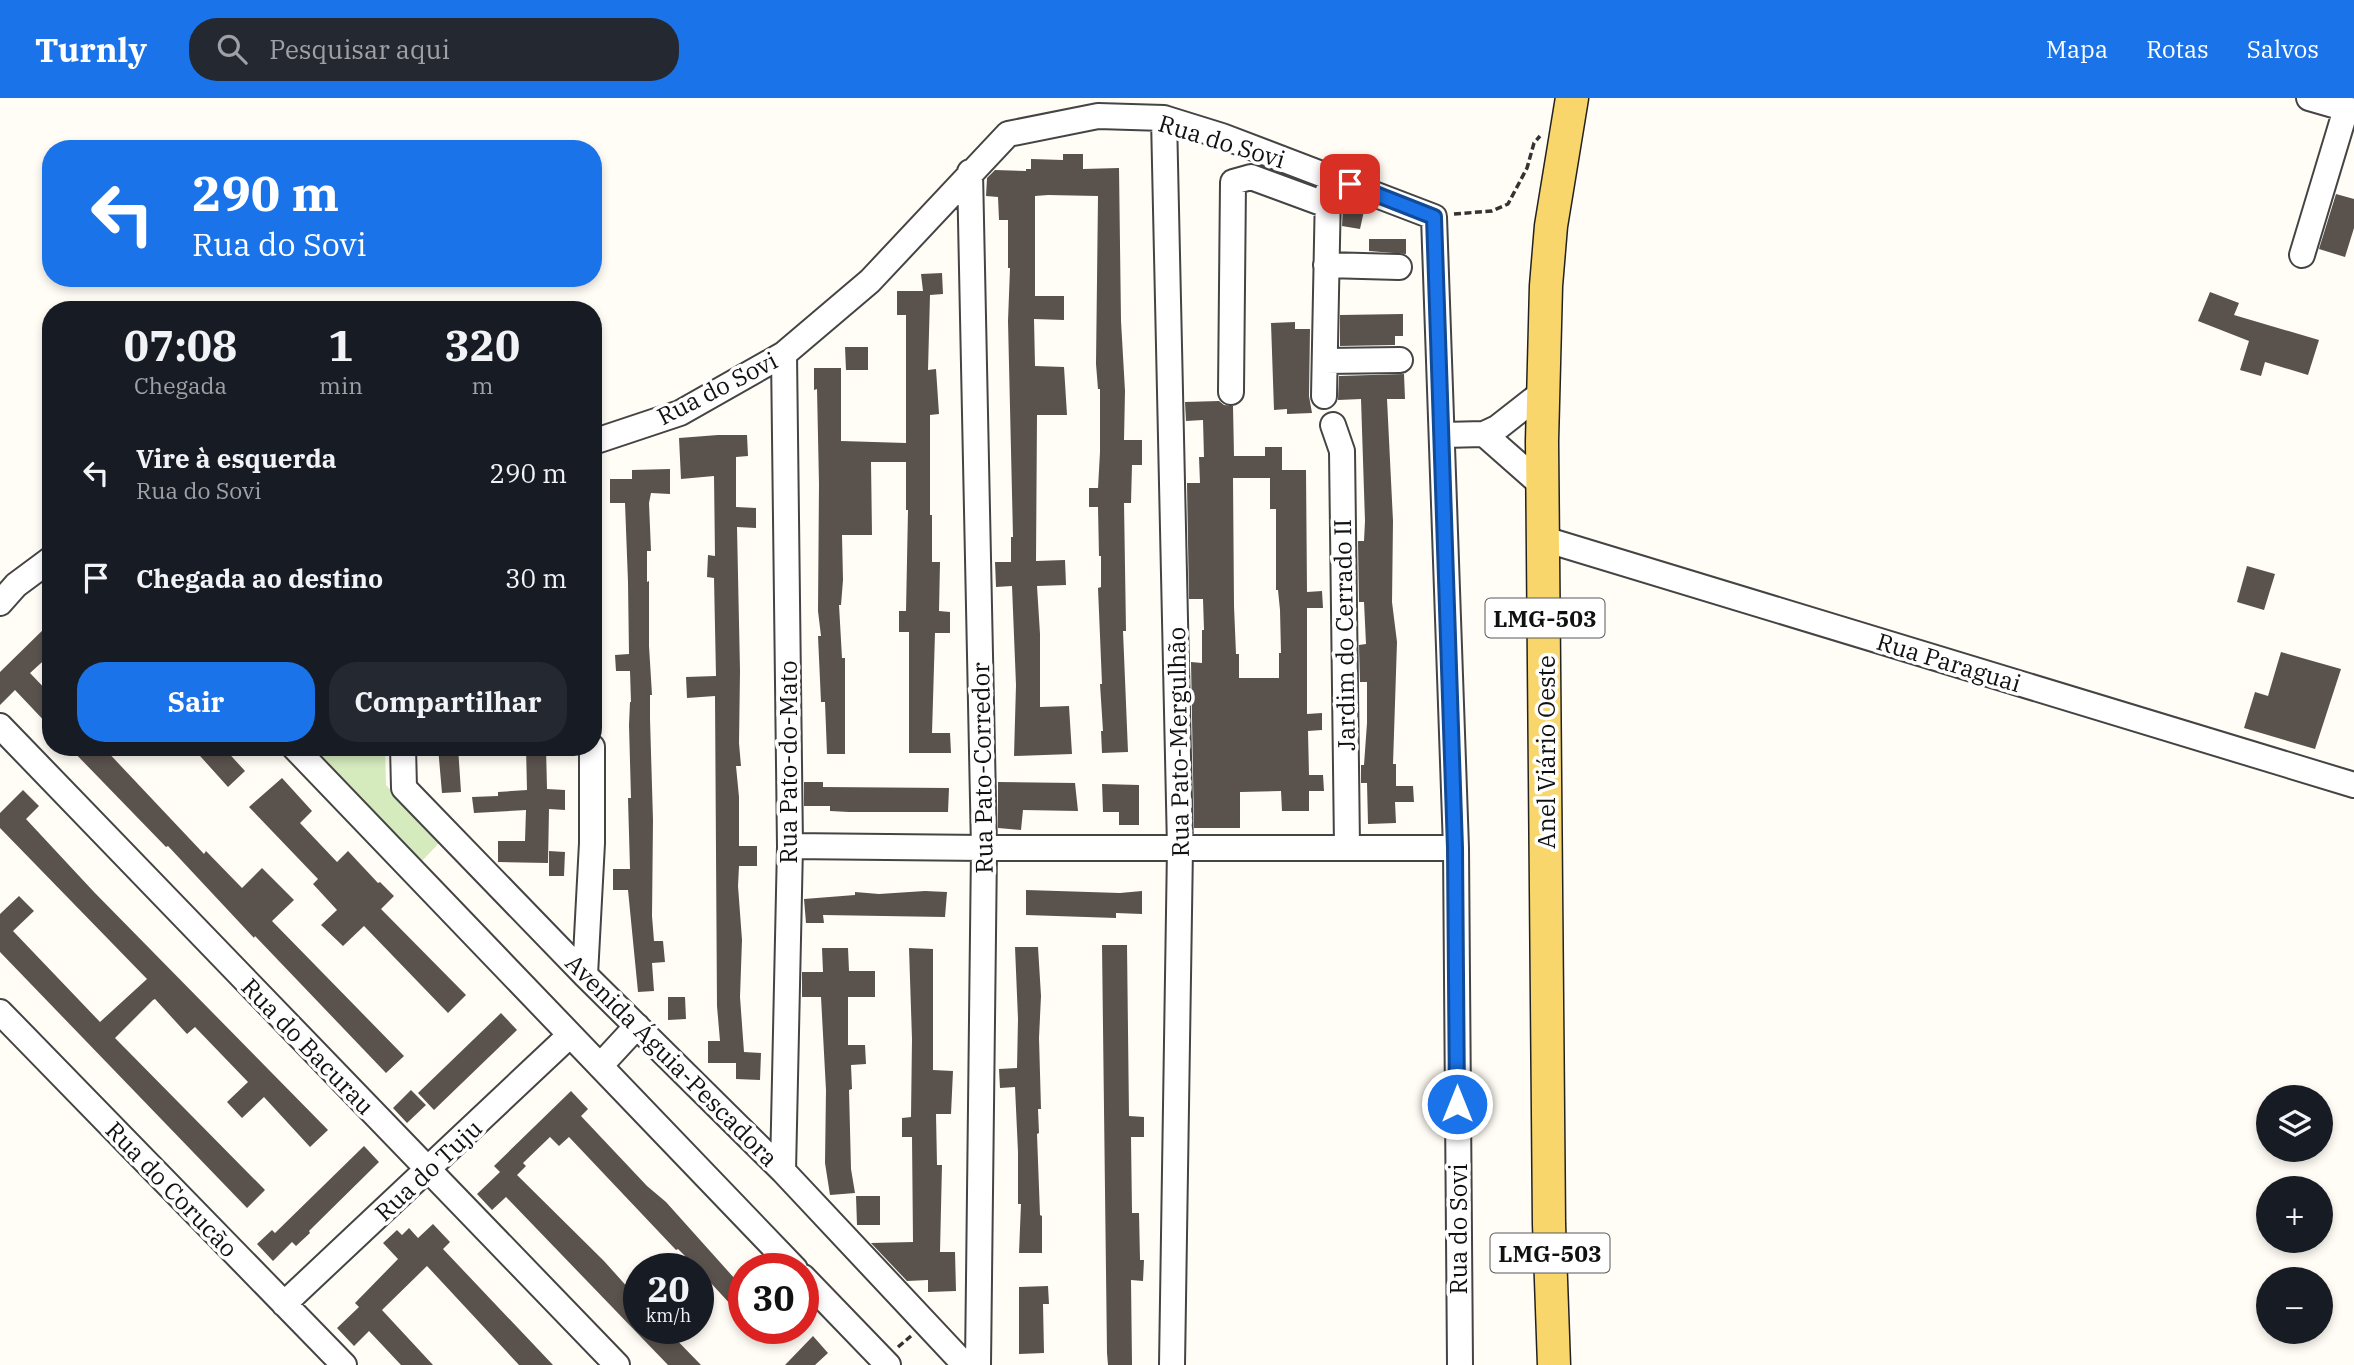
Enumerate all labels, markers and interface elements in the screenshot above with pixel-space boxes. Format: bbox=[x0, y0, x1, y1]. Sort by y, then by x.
search box bbox=[189, 18, 679, 81]
text: Turnly bbox=[35, 28, 147, 71]
icon: search bbox=[213, 30, 251, 68]
text: Pesquisar aqui bbox=[269, 32, 450, 66]
text: Mapa bbox=[2046, 33, 2108, 65]
text: Rotas bbox=[2146, 33, 2209, 65]
text: Salvos bbox=[2247, 33, 2319, 65]
street label: Rua do Sovi bbox=[1155, 107, 1289, 175]
pin bbox=[1320, 154, 1380, 214]
text: 290 m bbox=[192, 161, 339, 224]
icon: arrive bbox=[1331, 165, 1369, 203]
icon: left bbox=[77, 168, 168, 259]
text: Rua do Sovi bbox=[192, 223, 367, 265]
text: 07:08 bbox=[124, 318, 237, 373]
text: 1 bbox=[328, 318, 354, 373]
text: 320 bbox=[445, 318, 520, 373]
street label: Rua do Sovi bbox=[651, 344, 783, 432]
text: Chegada bbox=[134, 370, 227, 400]
text: min bbox=[319, 370, 363, 400]
text: m bbox=[471, 370, 493, 400]
text: Vire à esquerda bbox=[136, 441, 337, 475]
icon: left bbox=[77, 454, 115, 492]
text: 290 m bbox=[489, 456, 567, 490]
text: Rua do Sovi bbox=[136, 475, 262, 505]
street label: Jardim do Cerrado II bbox=[1326, 519, 1362, 751]
icon: arrive bbox=[77, 559, 115, 597]
text: Chegada ao destino bbox=[136, 561, 383, 595]
text: 30 m bbox=[505, 561, 567, 595]
road number: LMG-503 bbox=[1486, 598, 1604, 638]
street label: Rua Paraguai bbox=[1873, 625, 2025, 699]
street label: Rua Pato-Mergulhão bbox=[1160, 627, 1196, 857]
street label: Anel Viário Oeste bbox=[1530, 655, 1562, 849]
street label: Rua Pato-do-Mato bbox=[772, 660, 804, 864]
button: Sair bbox=[77, 662, 315, 742]
button: Compartilhar bbox=[329, 662, 567, 742]
street label: Rua Pato-Corredor bbox=[964, 662, 1000, 874]
street label: Avenida Águia-Pescadora bbox=[559, 947, 785, 1173]
street label: Rua do Bacurau bbox=[235, 971, 381, 1121]
position arrow bbox=[1420, 1067, 1494, 1141]
map controls bbox=[2256, 1085, 2333, 1344]
button: layers bbox=[2256, 1085, 2333, 1162]
street label: Rua do Tuju bbox=[368, 1112, 489, 1228]
street label: Rua do Corucão bbox=[99, 1114, 245, 1264]
street label: Rua do Sovi bbox=[1442, 1163, 1474, 1295]
button: + bbox=[2256, 1176, 2333, 1253]
road number: LMG-503 bbox=[1490, 1234, 1610, 1272]
speed limit sign: 30 bbox=[728, 1253, 819, 1344]
text: 20 bbox=[647, 1266, 690, 1312]
button: − bbox=[2256, 1267, 2333, 1344]
text: km/h bbox=[646, 1304, 691, 1327]

